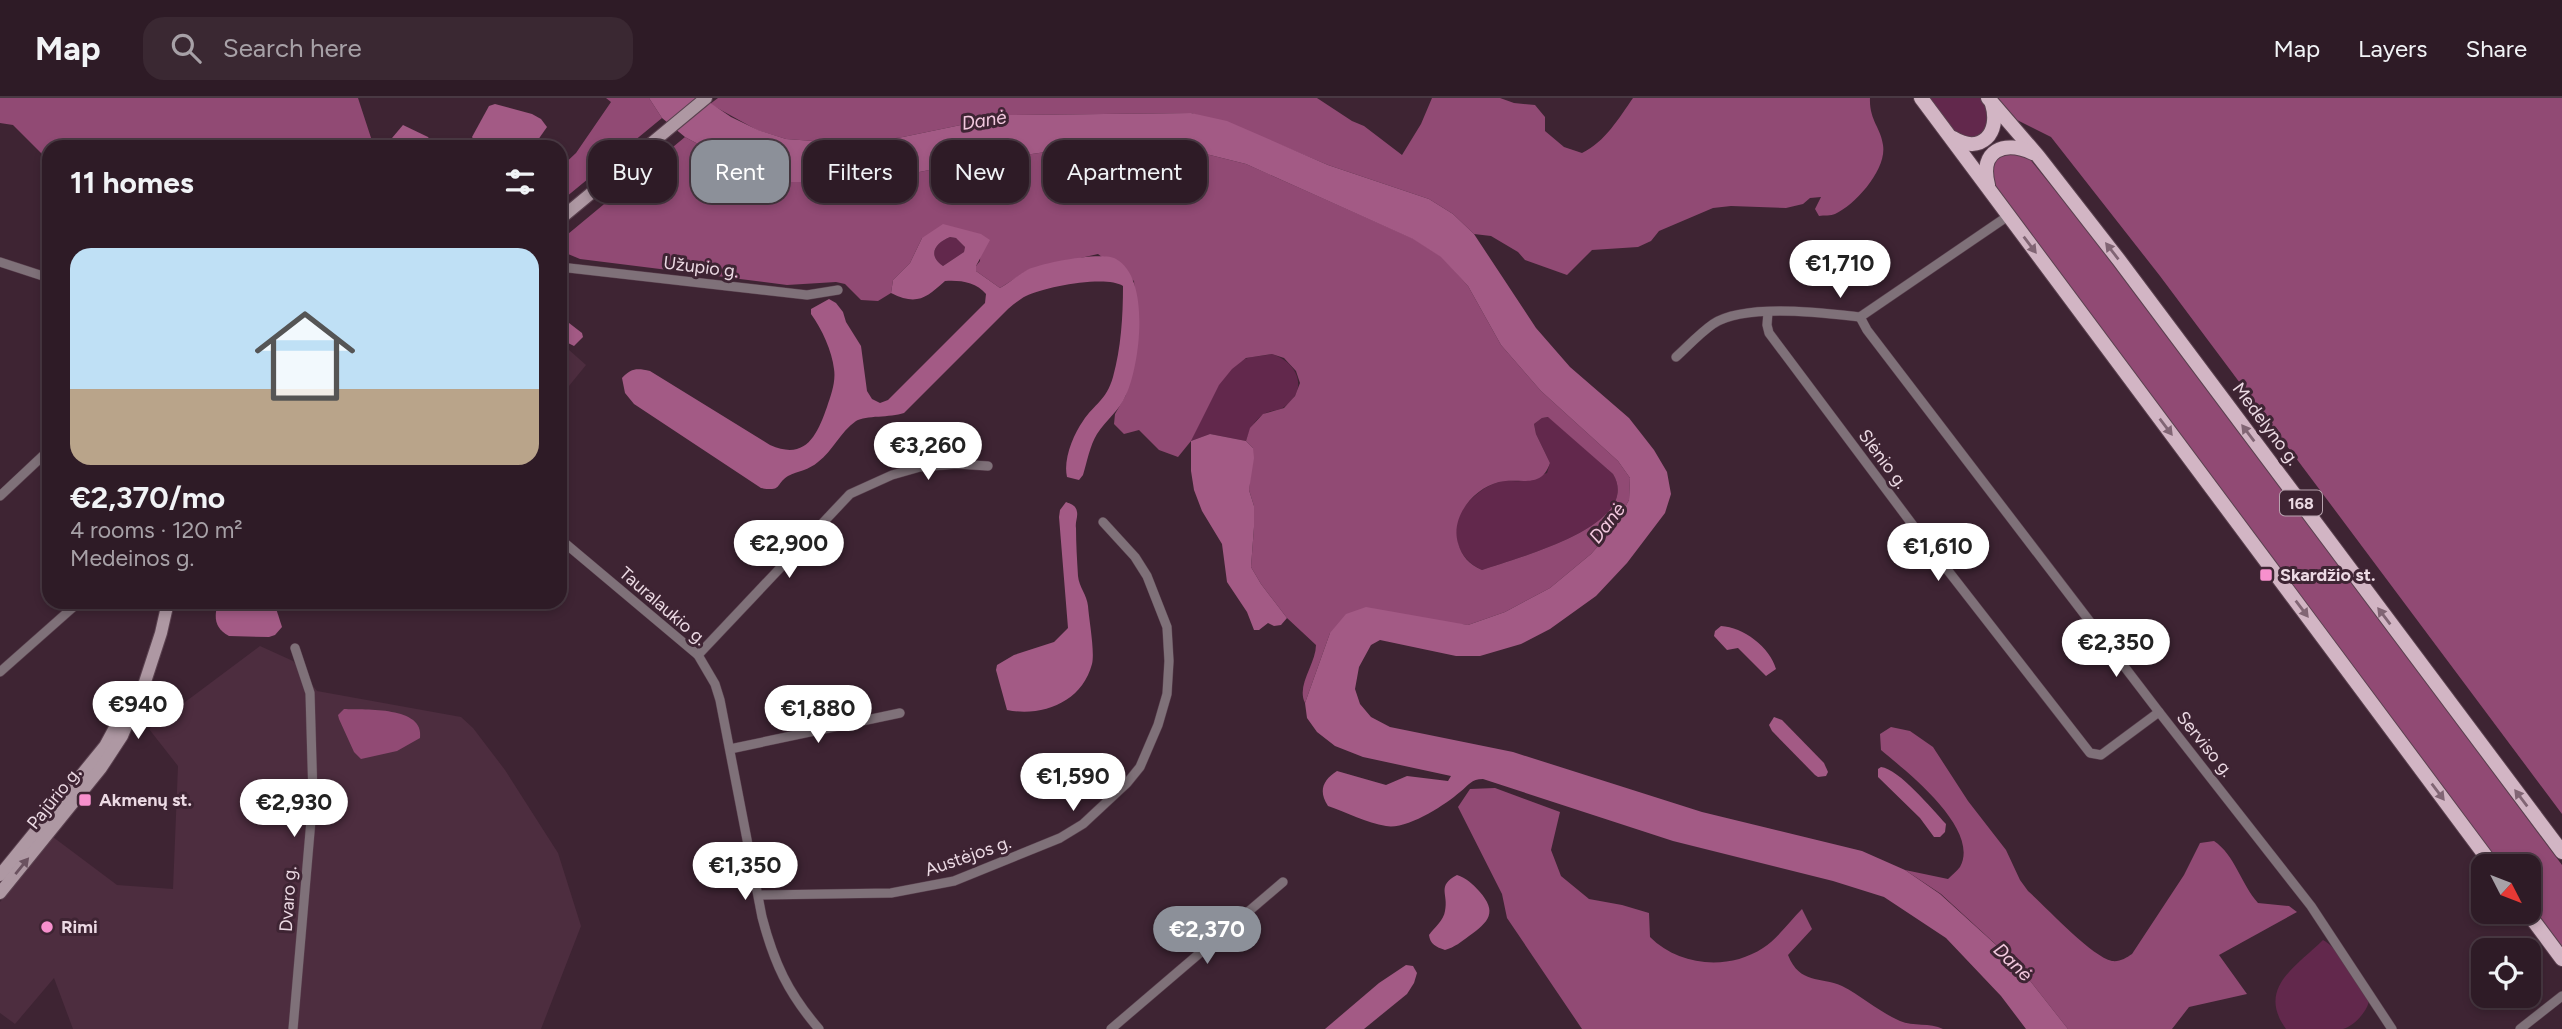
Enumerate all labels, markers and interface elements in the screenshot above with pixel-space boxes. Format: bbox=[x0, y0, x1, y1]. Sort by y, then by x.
search box bbox=[143, 17, 633, 80]
text: Map bbox=[35, 29, 101, 68]
icon: search bbox=[167, 29, 205, 67]
text: Search here bbox=[223, 32, 362, 64]
text: Map bbox=[2273, 34, 2320, 63]
text: Layers bbox=[2358, 34, 2427, 63]
text: Share bbox=[2465, 34, 2527, 63]
water label: Danė bbox=[960, 105, 1009, 135]
chip: Buy bbox=[588, 140, 677, 203]
chip: Rent bbox=[691, 140, 789, 203]
chip: Filters bbox=[803, 140, 917, 203]
chip: New bbox=[931, 140, 1029, 203]
chip: Apartment bbox=[1043, 140, 1207, 203]
icon: filters bbox=[501, 163, 539, 201]
text: 11 homes bbox=[70, 164, 194, 201]
one-way arrow bbox=[2023, 236, 2037, 254]
pin: €1,710 bbox=[1783, 240, 1897, 300]
one-way arrow bbox=[2106, 242, 2120, 260]
text: €1,710 bbox=[1806, 249, 1875, 277]
street label: Užupio g. bbox=[662, 251, 740, 283]
icon: home bbox=[242, 293, 368, 419]
street label: Medelyno g. bbox=[2228, 378, 2304, 470]
one-way arrow bbox=[2159, 417, 2174, 435]
pin: €3,260 bbox=[871, 422, 985, 482]
one-way arrow bbox=[2242, 424, 2256, 442]
street label: Slėnio g. bbox=[1854, 425, 1912, 493]
text: €3,260 bbox=[890, 431, 966, 459]
text: €2,370/mo bbox=[70, 479, 225, 516]
road number: 168 bbox=[2280, 490, 2322, 516]
water label: Danė bbox=[1584, 498, 1630, 548]
text: 4 rooms · 120 m² bbox=[70, 516, 243, 544]
pin: €2,900 bbox=[732, 520, 846, 580]
pin: €1,610 bbox=[1881, 524, 1995, 583]
text: €2,900 bbox=[750, 529, 828, 557]
text: €1,610 bbox=[1903, 532, 1973, 560]
text: Medeinos g. bbox=[70, 544, 194, 572]
street label: Tauralaukio g. bbox=[615, 562, 711, 650]
place label: Skardžio st. bbox=[2280, 564, 2375, 586]
marker: Skardžio st. bbox=[2258, 567, 2274, 583]
one-way arrow bbox=[2295, 600, 2309, 618]
one-way arrow bbox=[2378, 607, 2392, 625]
pin: €2,350 bbox=[2059, 620, 2173, 679]
text: €2,350 bbox=[2078, 628, 2154, 656]
pin: €940 bbox=[97, 682, 179, 741]
pin: €1,880 bbox=[761, 686, 875, 745]
text: €940 bbox=[109, 690, 167, 718]
text: €1,880 bbox=[781, 694, 855, 722]
street label: Serviso g. bbox=[2172, 707, 2238, 781]
pin: €1,590 bbox=[1016, 754, 1130, 813]
street label: Pajūrio g. bbox=[22, 762, 86, 834]
text: €1,590 bbox=[1036, 762, 1110, 790]
pin: €2,930 bbox=[237, 780, 351, 839]
one-way arrow bbox=[2431, 783, 2445, 801]
text: €2,930 bbox=[256, 788, 332, 816]
one-way arrow bbox=[2514, 788, 2528, 807]
place label: Akmenų st. bbox=[99, 789, 192, 811]
marker: Akmenų st. bbox=[77, 792, 93, 808]
street label: Austėjos g. bbox=[922, 831, 1014, 881]
pin: €1,350 bbox=[688, 842, 802, 902]
text: €1,350 bbox=[709, 851, 781, 879]
north arrow bbox=[2471, 854, 2541, 924]
map controls bbox=[2471, 854, 2541, 1008]
one-way arrow bbox=[14, 858, 29, 876]
street label: Dvaro g. bbox=[275, 865, 301, 933]
pin: €2,370 bbox=[1150, 906, 1264, 966]
text: €2,370 bbox=[1169, 915, 1245, 943]
place label: Rimi bbox=[61, 916, 98, 938]
marker: Rimi bbox=[39, 919, 55, 935]
water label: Danė bbox=[1989, 938, 2038, 986]
button: locate bbox=[2471, 938, 2541, 1008]

